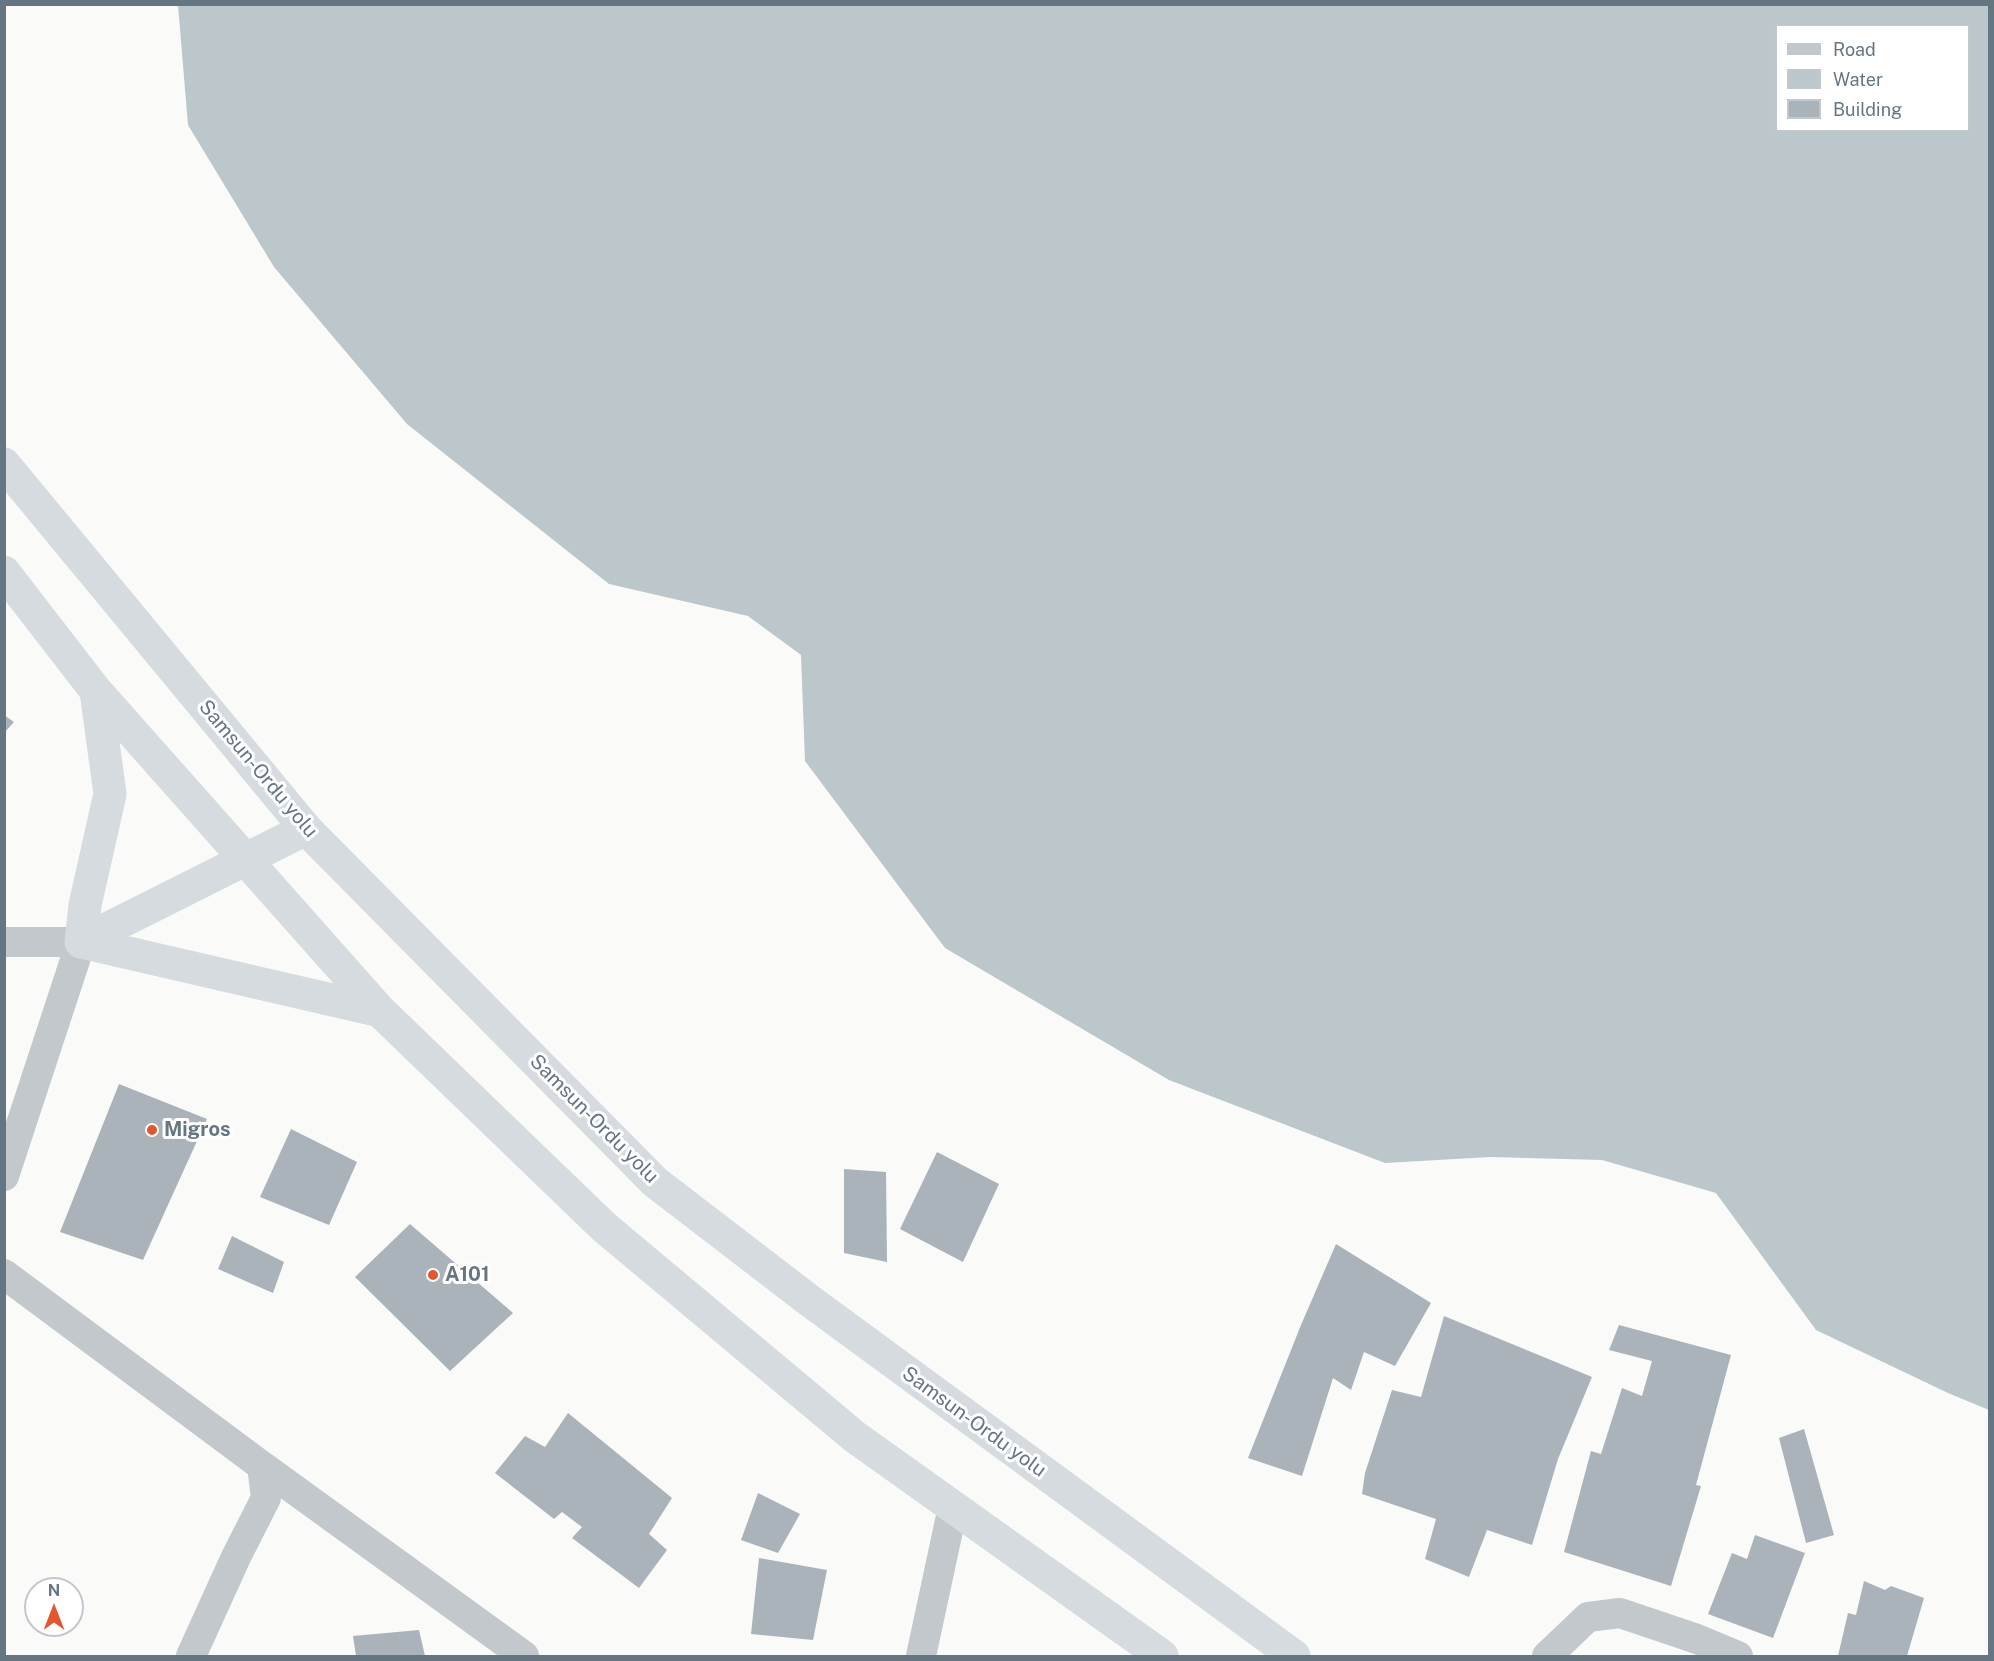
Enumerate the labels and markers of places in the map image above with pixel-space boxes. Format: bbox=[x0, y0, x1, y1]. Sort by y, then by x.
place label: Migros bbox=[164, 1118, 230, 1142]
marker: Migros bbox=[145, 1123, 159, 1137]
place label: A101 bbox=[445, 1263, 490, 1287]
marker: A101 bbox=[426, 1268, 440, 1282]

